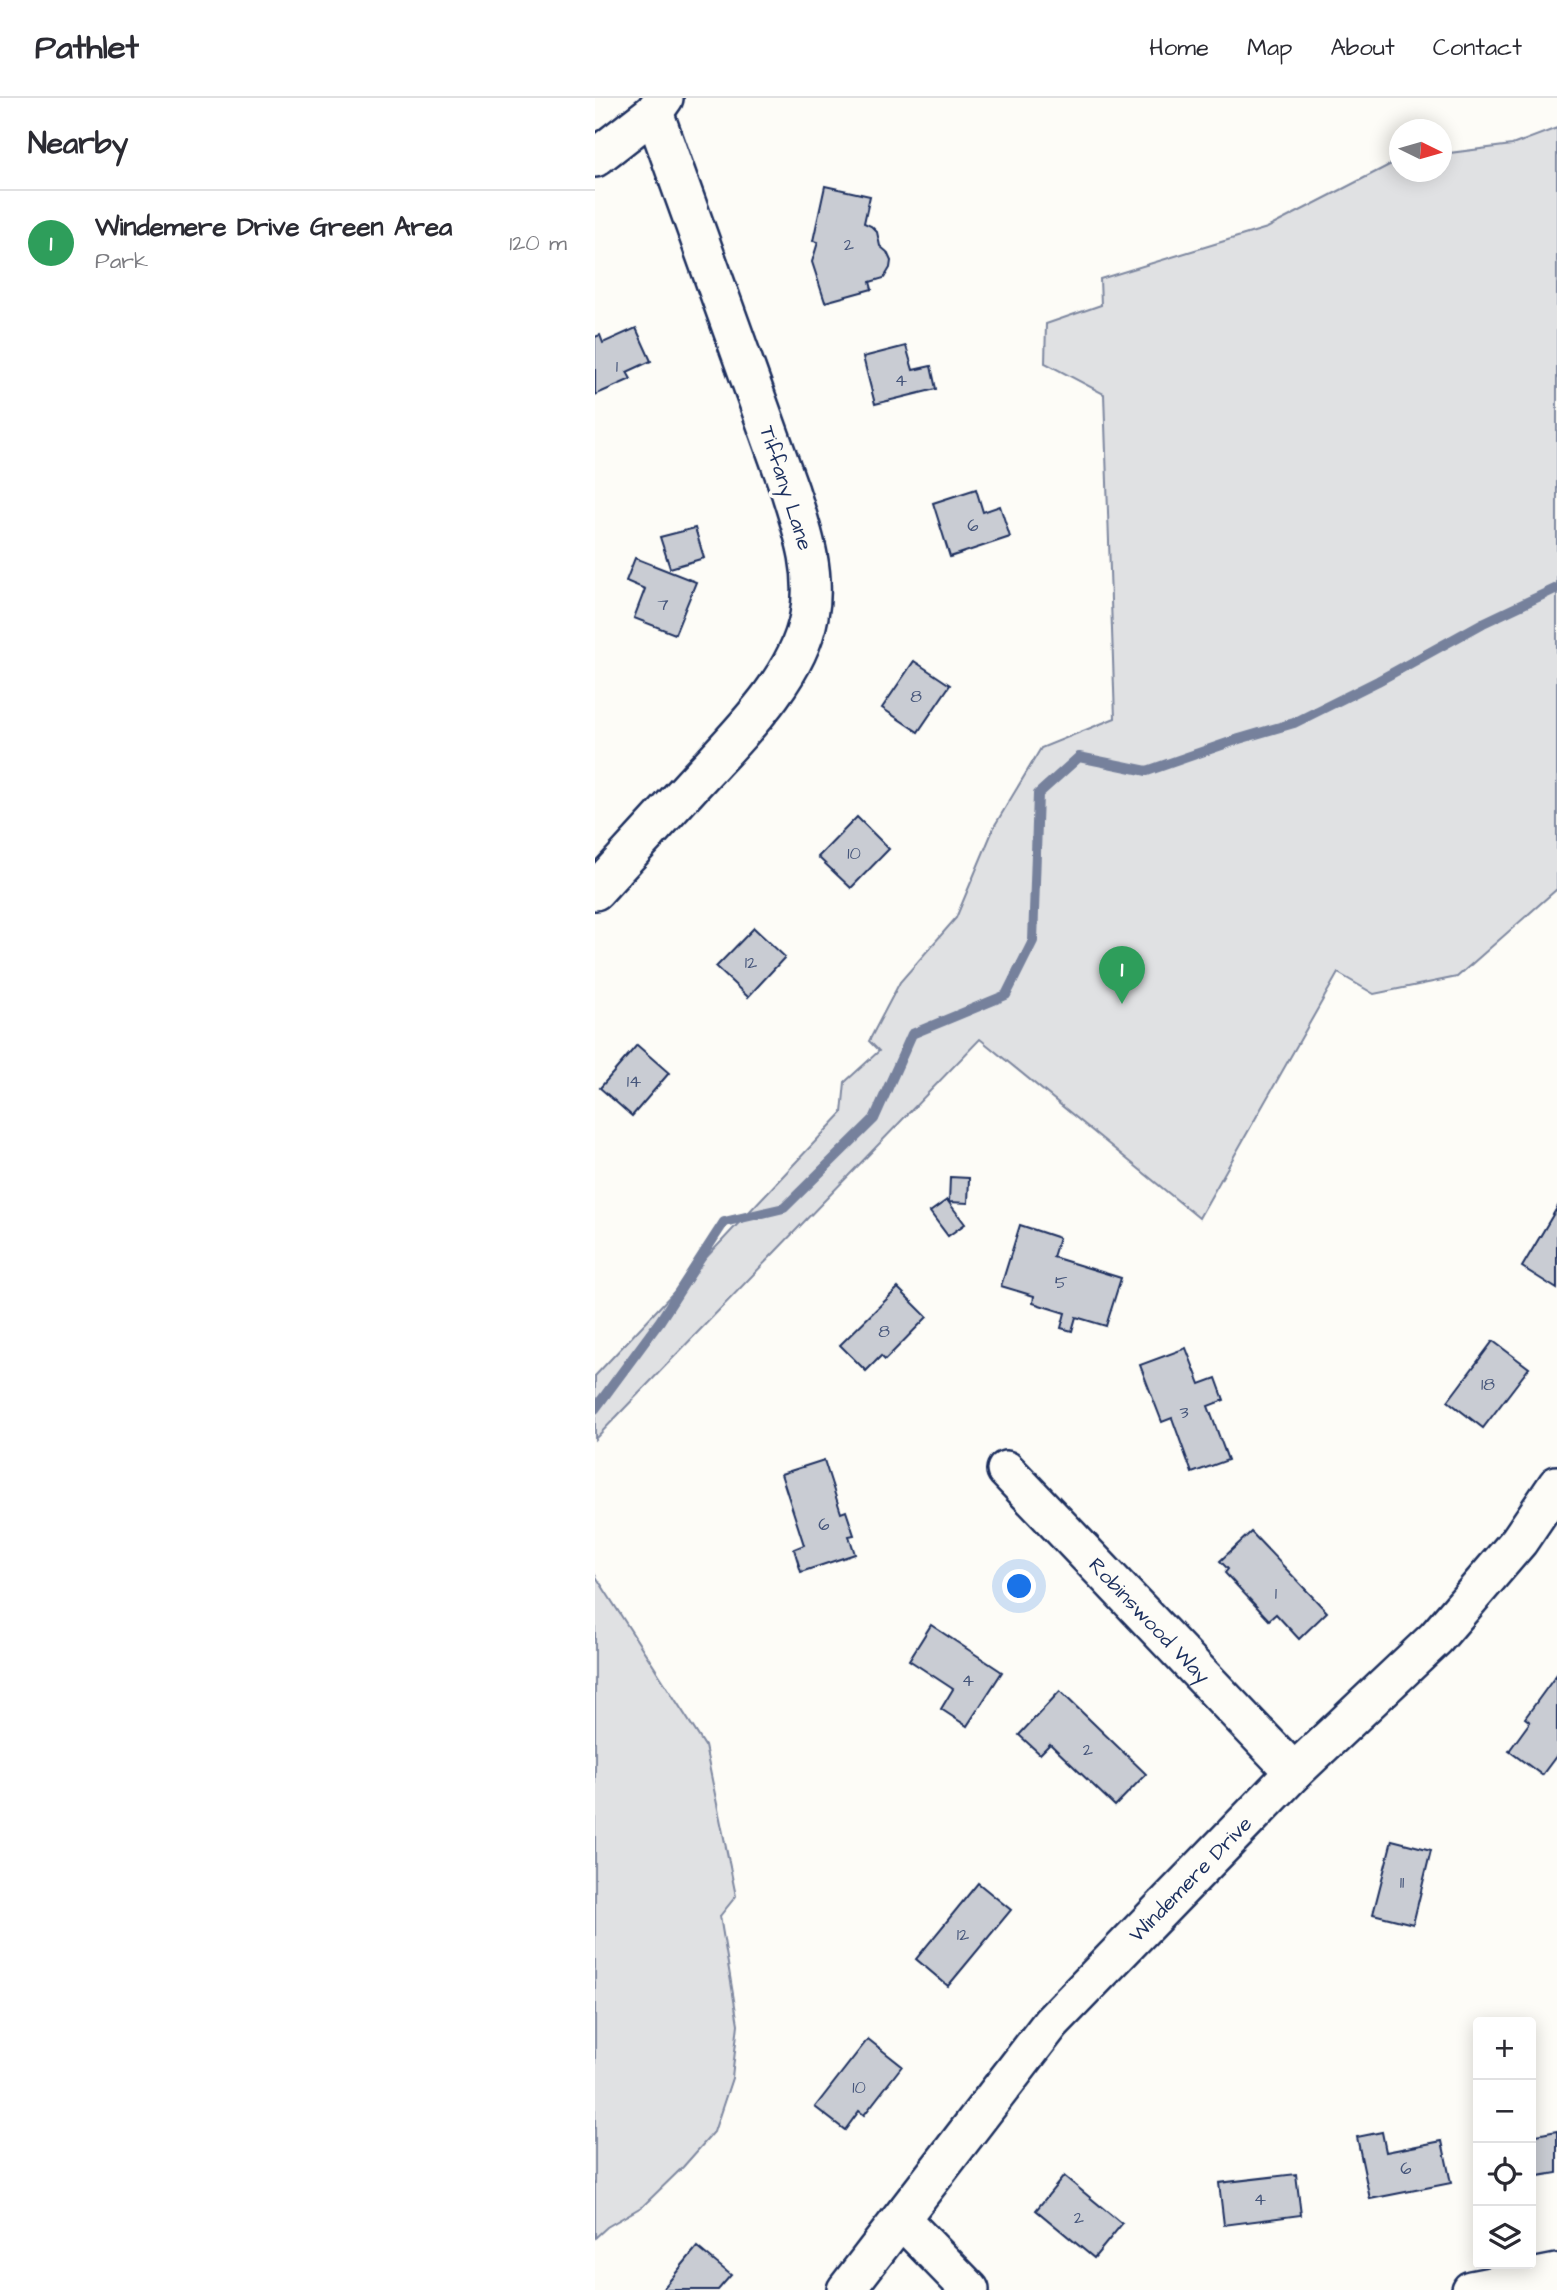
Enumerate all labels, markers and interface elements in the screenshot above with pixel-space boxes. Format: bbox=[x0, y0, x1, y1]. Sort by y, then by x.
text: Pathlet bbox=[35, 25, 139, 71]
text: Home bbox=[1149, 31, 1209, 65]
text: Map bbox=[1247, 31, 1292, 65]
text: About bbox=[1330, 31, 1395, 65]
text: Contact bbox=[1433, 31, 1522, 65]
north arrow bbox=[1389, 119, 1452, 182]
text: Nearby bbox=[28, 123, 128, 165]
text: Windemere Drive Green Area bbox=[95, 209, 452, 245]
text: 1 bbox=[50, 227, 52, 259]
text: 120 m bbox=[509, 227, 567, 259]
house number: 2 bbox=[844, 232, 855, 257]
text: Park bbox=[95, 245, 148, 277]
house number: 1 bbox=[616, 354, 618, 379]
house number: 4 bbox=[895, 368, 907, 393]
street label: Tiffany Lane bbox=[750, 422, 820, 555]
house number: 6 bbox=[967, 513, 979, 538]
house number: 7 bbox=[657, 592, 669, 617]
house number: 8 bbox=[910, 684, 922, 709]
house number: 10 bbox=[847, 841, 861, 866]
pin: 1 bbox=[1099, 946, 1145, 1004]
house number: 12 bbox=[745, 950, 758, 975]
house number: 14 bbox=[627, 1069, 641, 1094]
house number: 5 bbox=[1055, 1270, 1068, 1295]
house number: 8 bbox=[878, 1319, 890, 1344]
house number: 18 bbox=[1481, 1372, 1495, 1397]
house number: 3 bbox=[1179, 1400, 1189, 1425]
house number: 6 bbox=[818, 1512, 830, 1537]
street label: Robinswood Way bbox=[1082, 1551, 1217, 1692]
your location bbox=[1002, 1569, 1036, 1603]
house number: 1 bbox=[1275, 1581, 1277, 1606]
house number: 4 bbox=[962, 1668, 974, 1693]
house number: 2 bbox=[1083, 1737, 1094, 1762]
street label: Windemere Drive bbox=[1122, 1810, 1258, 1949]
house number: 11 bbox=[1400, 1870, 1404, 1895]
house number: 12 bbox=[957, 1922, 970, 1947]
map controls bbox=[1473, 2017, 1536, 2269]
button: + bbox=[1473, 2017, 1536, 2080]
house number: 10 bbox=[852, 2075, 866, 2100]
button: − bbox=[1473, 2080, 1536, 2143]
button: locate bbox=[1473, 2143, 1536, 2206]
house number: 6 bbox=[1400, 2156, 1412, 2181]
house number: 4 bbox=[1254, 2187, 1266, 2212]
house number: 2 bbox=[1074, 2205, 1085, 2230]
button: layers bbox=[1473, 2206, 1536, 2269]

